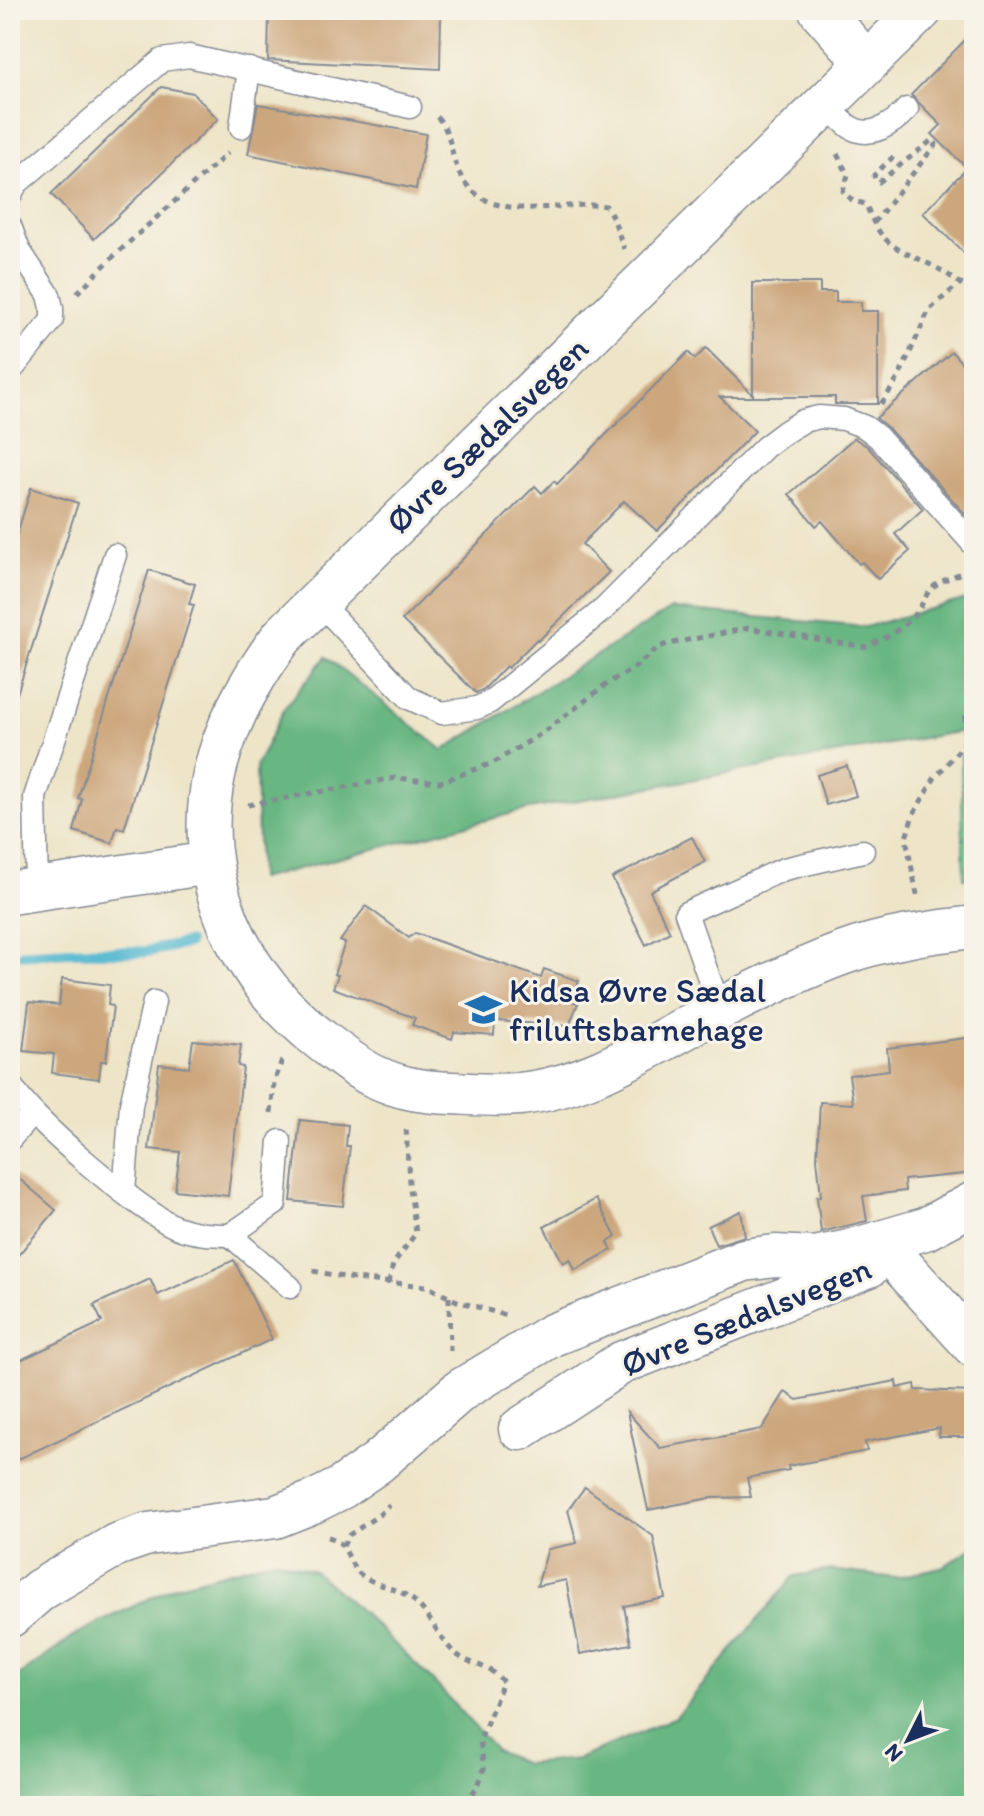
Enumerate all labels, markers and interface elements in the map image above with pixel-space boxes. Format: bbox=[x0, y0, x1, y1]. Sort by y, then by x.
street label: Øvre Sædalsvegen bbox=[377, 328, 597, 542]
place label: Kidsa Øvre Sædal friluftsbarnehage bbox=[509, 970, 766, 1050]
school or university icon: Kidsa Øvre Sædal friluftsbarnehage bbox=[464, 991, 502, 1029]
street label: Øvre Sædalsvegen bbox=[615, 1247, 877, 1385]
north arrow bbox=[868, 1700, 948, 1780]
text: N bbox=[879, 1738, 909, 1768]

